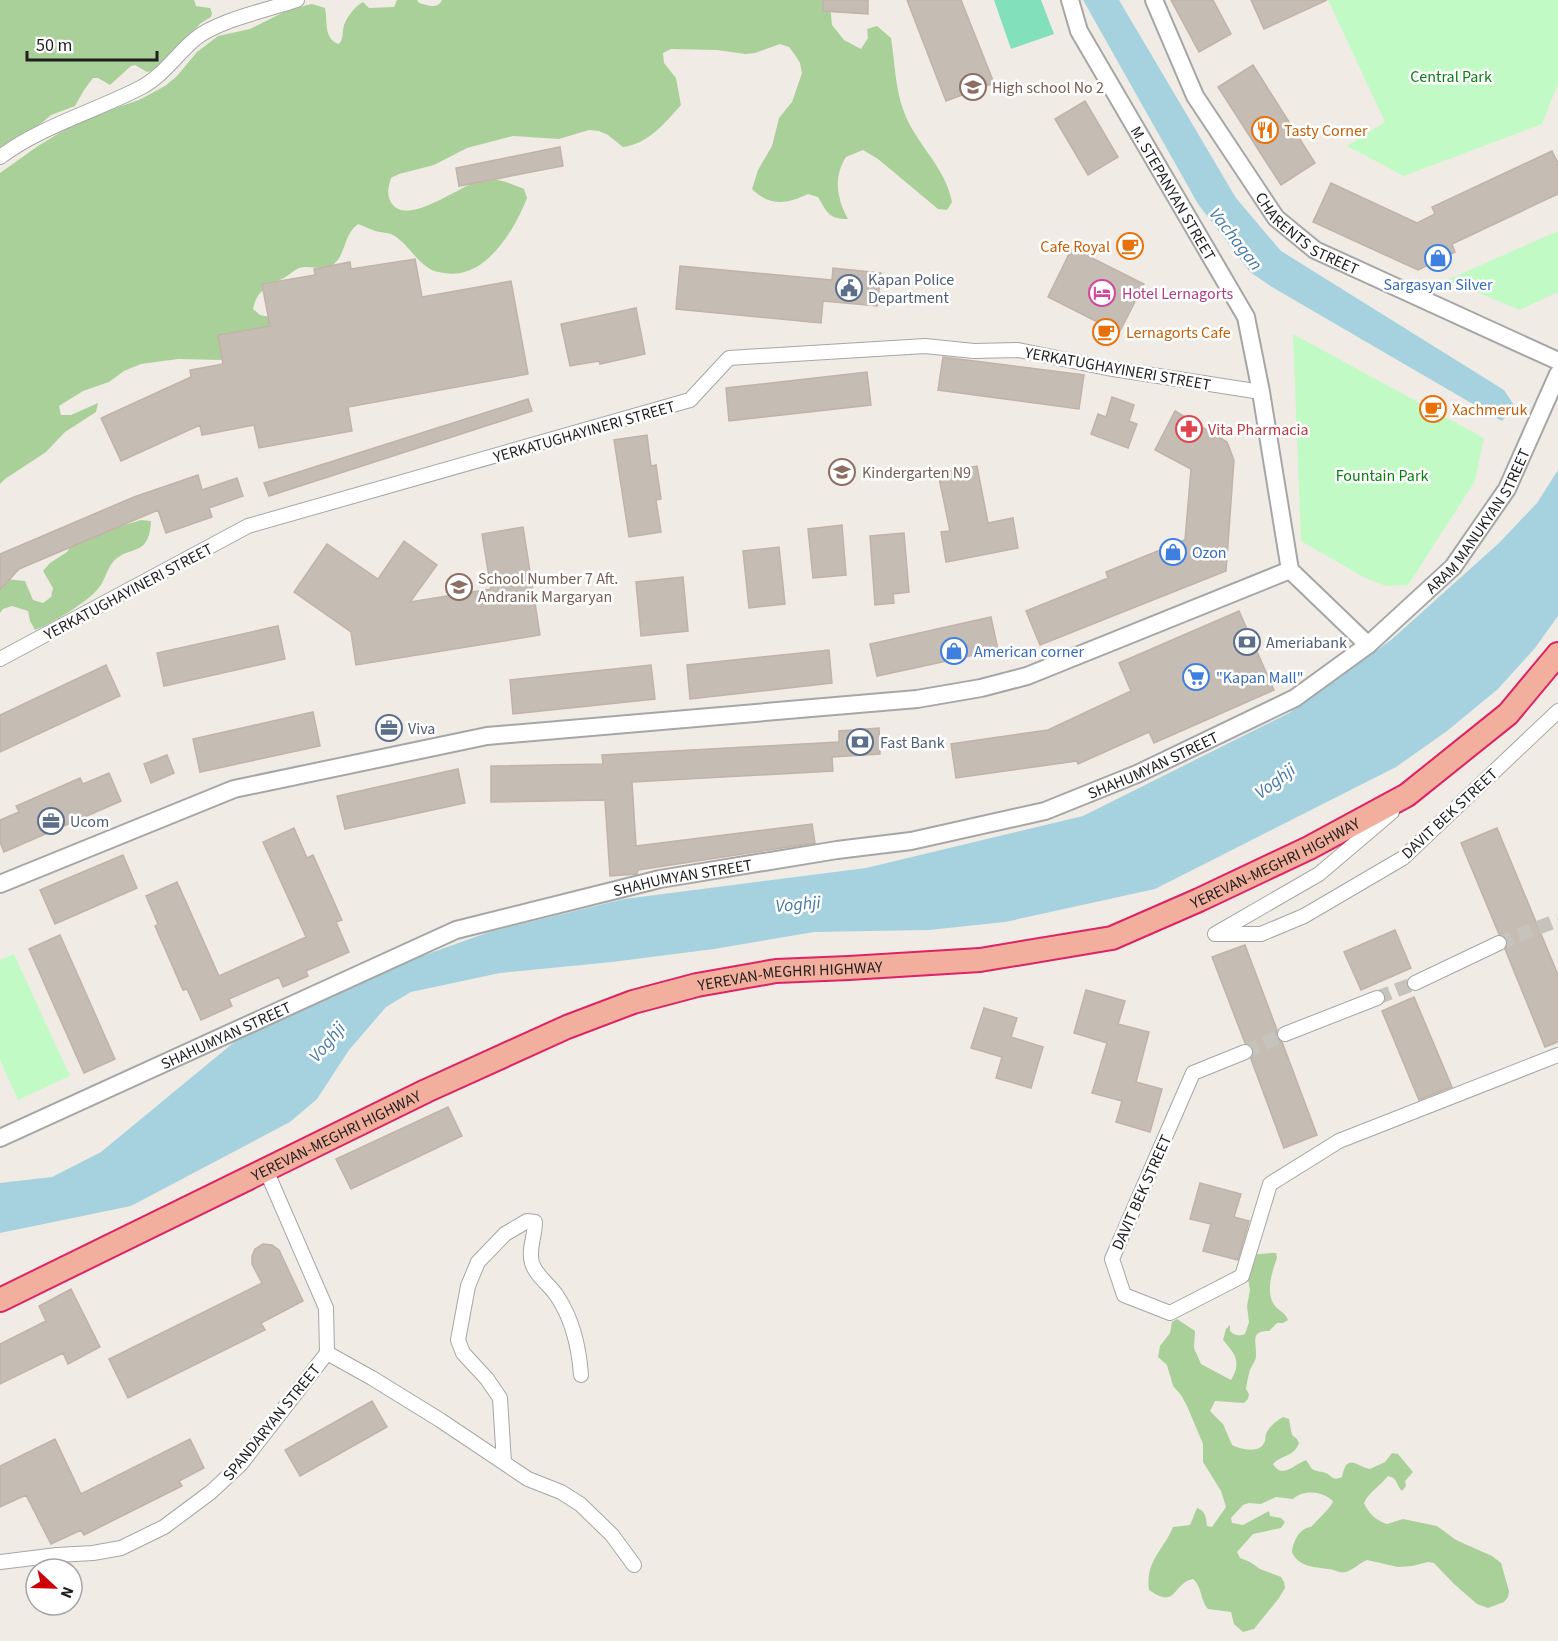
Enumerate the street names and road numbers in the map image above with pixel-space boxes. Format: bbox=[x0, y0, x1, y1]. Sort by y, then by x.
street label: M. STEPANYAN STREET bbox=[1125, 122, 1221, 265]
street label: CHARENTS STREET bbox=[1250, 188, 1363, 281]
street label: YERKATUGHAYINERI STREET bbox=[1022, 342, 1213, 396]
street label: YERKATUGHAYINERI STREET bbox=[490, 395, 678, 469]
street label: ARAM MANUKYAN STREET bbox=[1421, 445, 1536, 599]
street label: YERKATUGHAYINERI STREET bbox=[39, 538, 217, 646]
street label: SHAHUMYAN STREET bbox=[1085, 726, 1223, 805]
street label: DAVIT BEK STREET bbox=[1397, 763, 1503, 864]
street label: YEREVAN-MEGHRI HIGHWAY bbox=[1186, 812, 1364, 915]
street label: SHAHUMYAN STREET bbox=[611, 854, 754, 902]
street label: YEREVAN-MEGHRI HIGHWAY bbox=[695, 956, 884, 997]
street label: SHAHUMYAN STREET bbox=[157, 997, 295, 1075]
street label: YEREVAN-MEGHRI HIGHWAY bbox=[247, 1085, 425, 1188]
street label: DAVIT BEK STREET bbox=[1107, 1131, 1177, 1254]
street label: SPANDARYAN STREET bbox=[218, 1359, 326, 1486]

